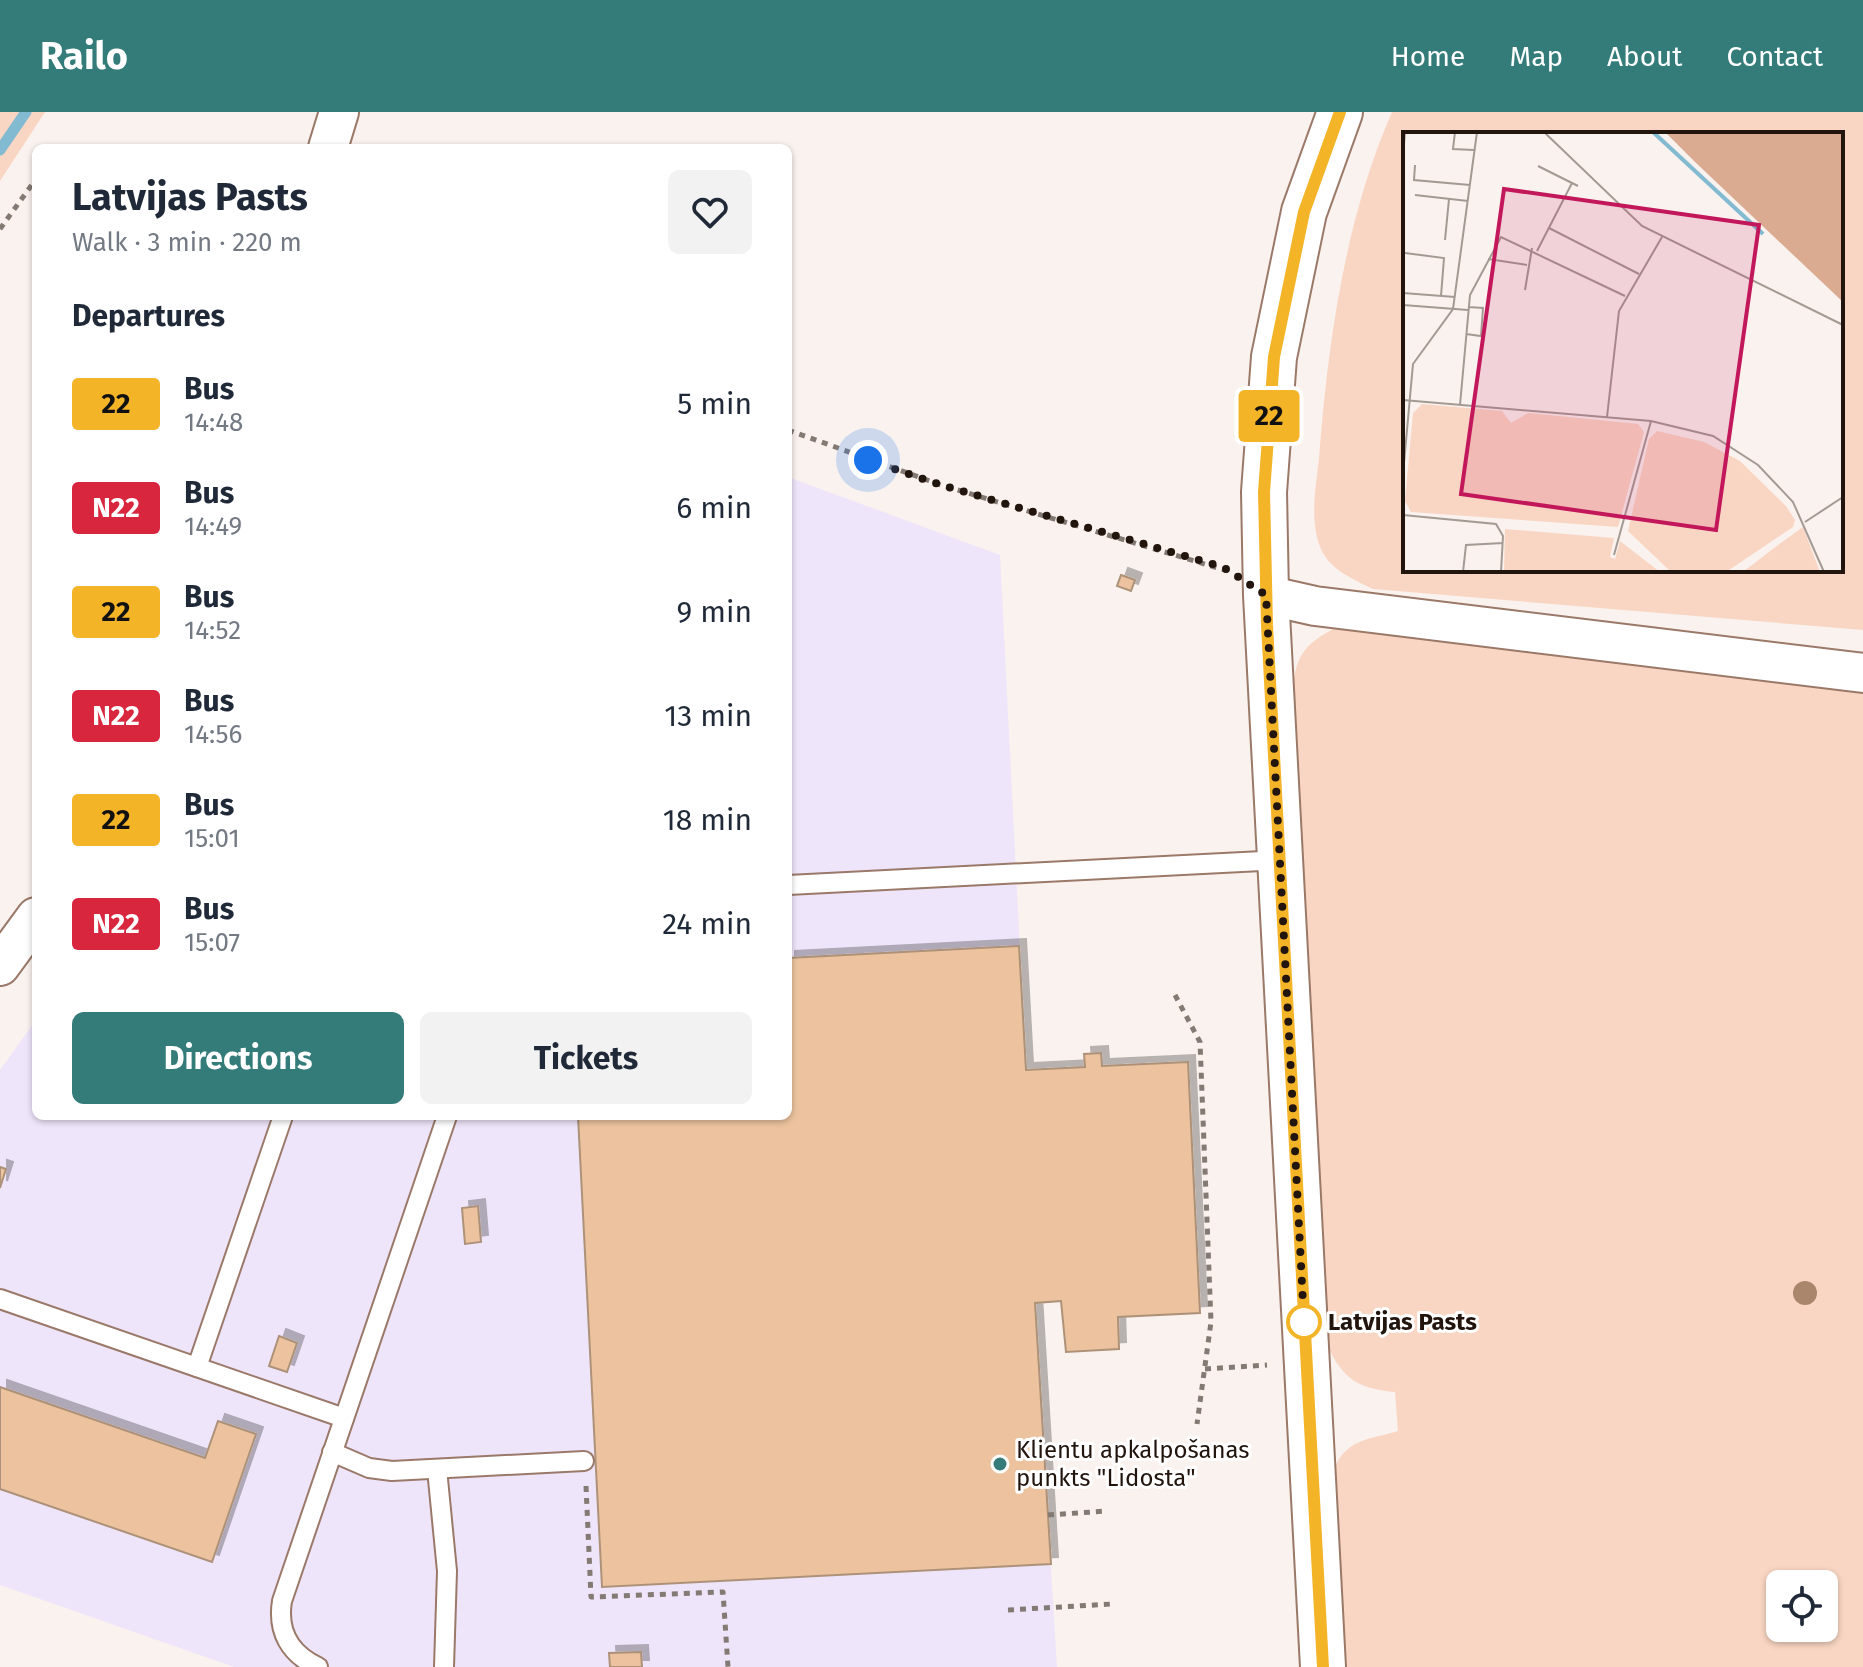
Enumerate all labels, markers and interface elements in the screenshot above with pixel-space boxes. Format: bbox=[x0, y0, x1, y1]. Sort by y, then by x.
text: Railo bbox=[40, 33, 128, 79]
text: Home bbox=[1391, 40, 1465, 73]
text: Map bbox=[1509, 40, 1563, 73]
text: About bbox=[1607, 40, 1682, 73]
text: Contact bbox=[1726, 40, 1823, 73]
inset map bbox=[1403, 132, 1843, 572]
button: heart bbox=[668, 170, 752, 254]
text: Latvijas Pasts bbox=[72, 174, 308, 220]
text: Walk · 3 min · 220 m bbox=[72, 227, 302, 258]
text: Departures bbox=[72, 298, 225, 334]
text: Bus bbox=[184, 371, 234, 407]
text: 5 min bbox=[677, 386, 752, 422]
text: 22 bbox=[102, 387, 130, 420]
line badge: 22 bbox=[1233, 390, 1305, 442]
text: 22 bbox=[1255, 399, 1283, 432]
text: 14:48 bbox=[184, 407, 243, 438]
your location bbox=[848, 440, 888, 480]
text: Bus bbox=[184, 475, 234, 511]
text: 6 min bbox=[676, 490, 752, 526]
text: N22 bbox=[92, 491, 140, 524]
text: 14:49 bbox=[184, 511, 242, 542]
text: Bus bbox=[184, 579, 234, 615]
text: 9 min bbox=[677, 594, 752, 630]
text: 22 bbox=[102, 595, 130, 628]
text: 14:52 bbox=[184, 615, 241, 646]
text: Bus bbox=[184, 683, 234, 719]
text: 13 min bbox=[664, 698, 752, 734]
text: N22 bbox=[92, 699, 140, 732]
text: 14:56 bbox=[184, 719, 242, 750]
text: Bus bbox=[184, 787, 234, 823]
text: 18 min bbox=[663, 802, 752, 838]
text: 22 bbox=[102, 803, 130, 836]
text: 15:01 bbox=[184, 823, 240, 854]
text: Bus bbox=[184, 891, 234, 927]
text: 24 min bbox=[662, 906, 752, 942]
text: N22 bbox=[92, 907, 140, 940]
text: 15:07 bbox=[184, 927, 240, 958]
button: Directions bbox=[72, 1012, 404, 1104]
button: Tickets bbox=[420, 1012, 752, 1104]
marker: Latvijas Pasts bbox=[1287, 1305, 1321, 1339]
place label: Latvijas Pasts bbox=[1328, 1308, 1477, 1336]
place label: Klientu apkalpošanas punkts "Lidosta" bbox=[1016, 1436, 1250, 1492]
marker: Klientu apkalpošanas punkts "Lidosta" bbox=[991, 1455, 1009, 1473]
map controls bbox=[1766, 1570, 1838, 1642]
button: locate bbox=[1766, 1570, 1838, 1642]

